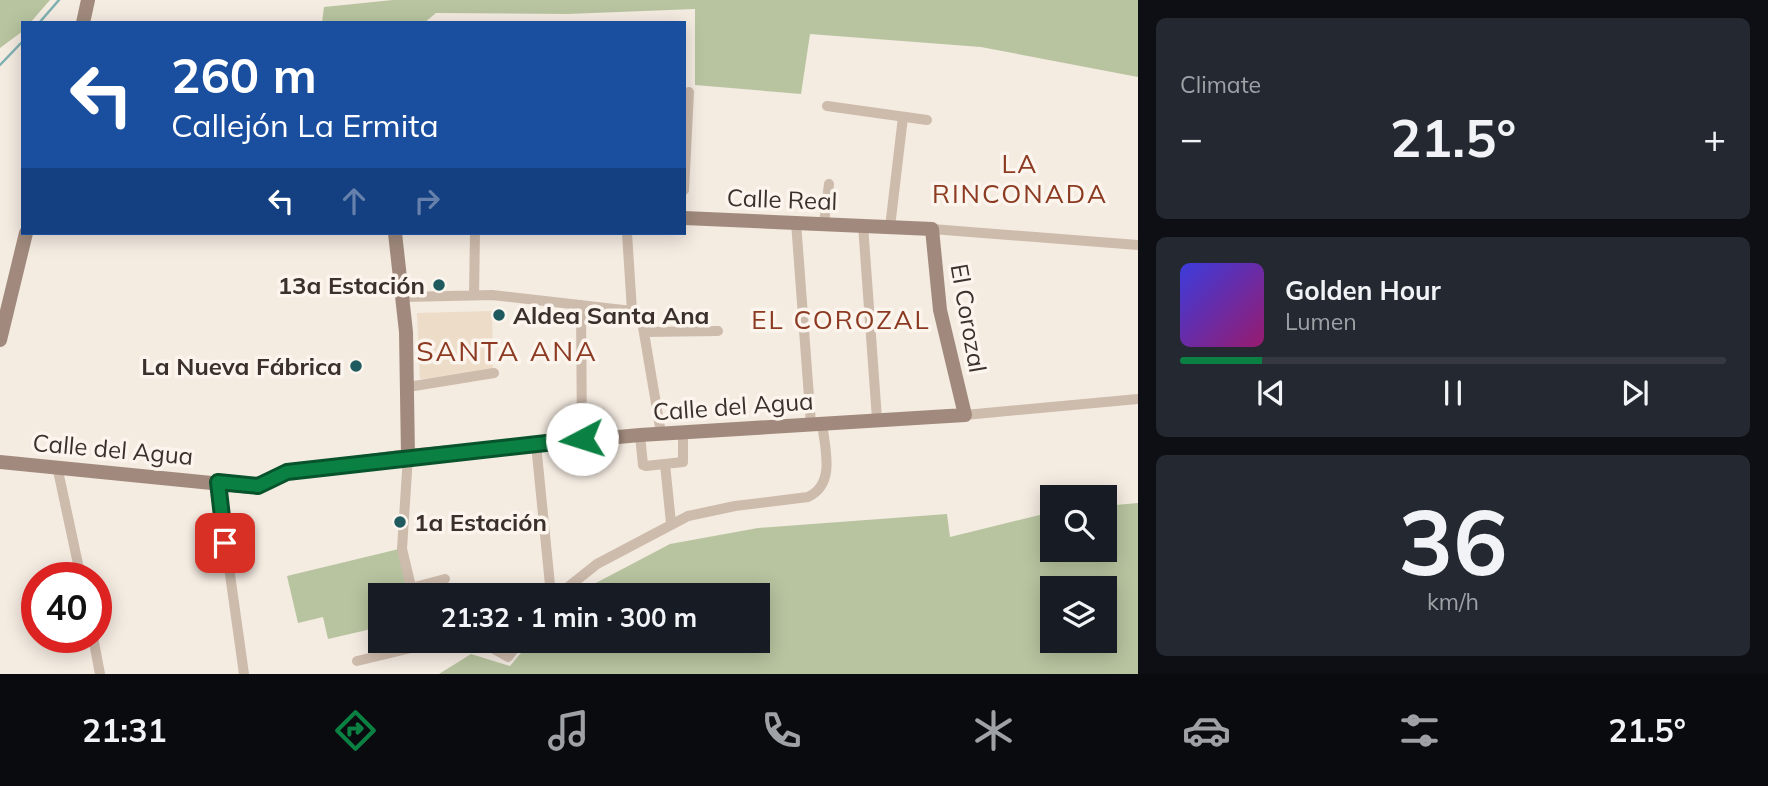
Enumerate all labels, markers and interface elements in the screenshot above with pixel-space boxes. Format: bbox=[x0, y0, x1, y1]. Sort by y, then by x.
text: 260 m bbox=[171, 44, 317, 105]
icon: left bbox=[56, 49, 147, 140]
text: Climate bbox=[1180, 70, 1261, 99]
text: Callejón La Ermita bbox=[171, 105, 439, 145]
text: 21.5° bbox=[1390, 105, 1516, 170]
text: − bbox=[1180, 114, 1203, 162]
text: + bbox=[1703, 114, 1726, 162]
district label: LA RINCONADA bbox=[932, 147, 1108, 210]
icon: left bbox=[262, 182, 300, 220]
icon: ahead bbox=[335, 182, 373, 220]
icon: right bbox=[408, 182, 446, 220]
street label: Calle Real bbox=[726, 182, 838, 216]
street label: El Corozal bbox=[945, 261, 993, 375]
place label: 13a Estación bbox=[278, 270, 425, 300]
text: Golden Hour bbox=[1285, 274, 1441, 307]
marker: 13a Estación bbox=[431, 277, 447, 293]
place label: Aldea Santa Ana bbox=[513, 300, 710, 330]
district label: EL COROZAL bbox=[751, 303, 931, 336]
marker: Aldea Santa Ana bbox=[491, 307, 507, 323]
text: Lumen bbox=[1285, 307, 1357, 336]
district label: SANTA ANA bbox=[416, 333, 598, 368]
place label: La Nueva Fábrica bbox=[141, 351, 342, 381]
marker: La Nueva Fábrica bbox=[348, 358, 364, 374]
icon: previous bbox=[1252, 374, 1290, 412]
icon: pause bbox=[1434, 374, 1472, 412]
icon: next bbox=[1616, 374, 1654, 412]
street label: Calle del Agua bbox=[652, 385, 814, 427]
position arrow bbox=[545, 402, 619, 476]
street label: Calle del Agua bbox=[32, 427, 194, 471]
text: 36 bbox=[1398, 484, 1508, 598]
map controls bbox=[1040, 485, 1117, 653]
button: search bbox=[1040, 485, 1117, 562]
place label: 1a Estación bbox=[414, 507, 547, 537]
pin bbox=[195, 513, 255, 573]
marker: 1a Estación bbox=[392, 514, 408, 530]
icon: arrive bbox=[206, 524, 244, 562]
speed limit sign: 40 bbox=[21, 562, 112, 653]
button: layers bbox=[1040, 576, 1117, 653]
text: km/h bbox=[1427, 587, 1479, 616]
text: 21:32 · 1 min · 300 m bbox=[441, 601, 697, 634]
icon: directions bbox=[331, 706, 380, 755]
icon: music bbox=[544, 706, 593, 755]
icon: phone bbox=[757, 706, 806, 755]
icon: climate bbox=[969, 706, 1018, 755]
icon: car bbox=[1182, 706, 1231, 755]
icon: filters bbox=[1395, 706, 1444, 755]
text: 21:31 bbox=[82, 710, 167, 750]
text: 21.5° bbox=[1608, 710, 1686, 750]

